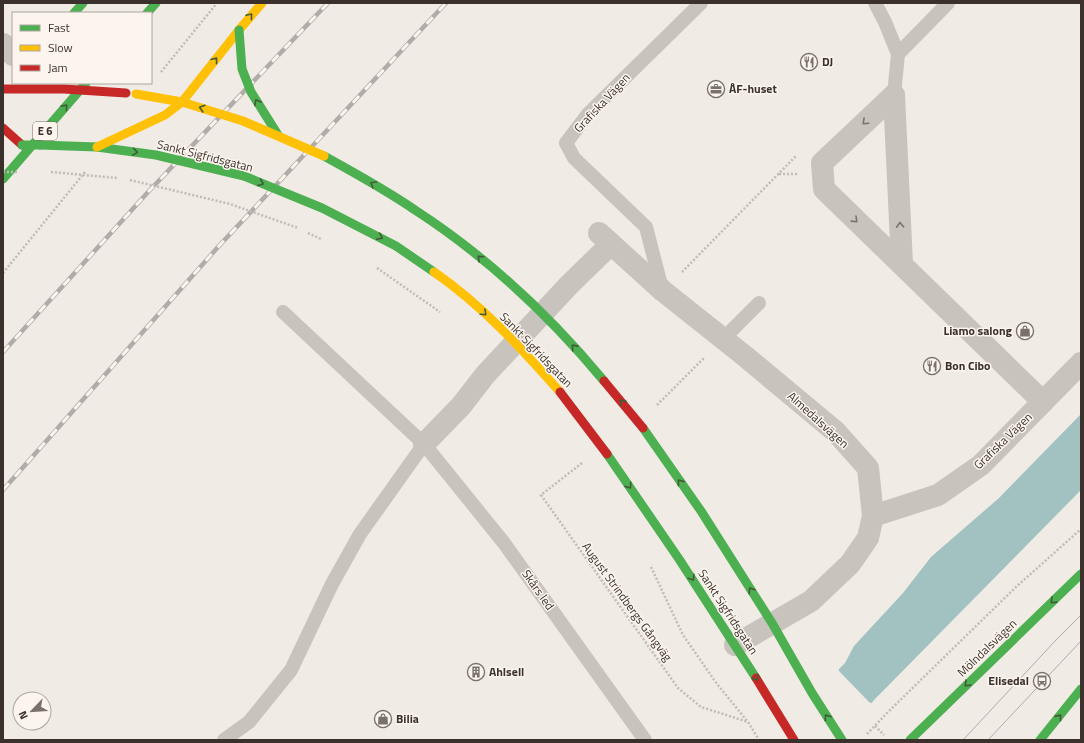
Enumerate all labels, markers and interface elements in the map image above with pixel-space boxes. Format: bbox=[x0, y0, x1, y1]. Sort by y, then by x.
legend bbox=[12, 12, 152, 84]
one-way arrow bbox=[246, 14, 253, 21]
text: Fast bbox=[48, 18, 71, 37]
text: Slow bbox=[48, 38, 73, 57]
restaurant icon: DJ bbox=[799, 52, 819, 72]
place label: DJ bbox=[822, 52, 833, 71]
text: Jam bbox=[48, 58, 68, 77]
one-way arrow bbox=[210, 58, 217, 65]
street label: Grafiska Vägen bbox=[569, 69, 634, 137]
office icon: ÅF-huset bbox=[706, 79, 726, 99]
place label: ÅF-huset bbox=[729, 79, 777, 98]
one-way arrow bbox=[255, 99, 262, 107]
one-way arrow bbox=[61, 104, 68, 112]
one-way arrow bbox=[198, 104, 205, 113]
one-way arrow bbox=[863, 117, 870, 124]
road number: E 6 bbox=[33, 122, 57, 140]
street label: Sankt Sigfridsgatan bbox=[155, 134, 255, 177]
one-way arrow bbox=[132, 147, 138, 156]
one-way arrow bbox=[257, 178, 265, 186]
one-way arrow bbox=[370, 181, 377, 189]
one-way arrow bbox=[850, 215, 858, 222]
one-way arrow bbox=[895, 222, 904, 228]
one-way arrow bbox=[375, 232, 383, 240]
one-way arrow bbox=[477, 255, 485, 262]
street label: Sankt Sigfridsgatan bbox=[495, 308, 577, 392]
one-way arrow bbox=[479, 309, 487, 316]
place label: Liamo salong bbox=[944, 321, 1013, 340]
shop icon: Liamo salong bbox=[1015, 321, 1035, 341]
one-way arrow bbox=[571, 344, 579, 352]
restaurant icon: Bon Cibo bbox=[922, 356, 942, 376]
place label: Bon Cibo bbox=[945, 356, 991, 375]
street label: Almedalsvägen bbox=[783, 387, 853, 452]
one-way arrow bbox=[619, 400, 626, 407]
street label: Grafiska Vägen bbox=[969, 408, 1036, 474]
one-way arrow bbox=[678, 479, 685, 486]
one-way arrow bbox=[624, 482, 632, 489]
street label: August Strindbergs Gångväg bbox=[578, 538, 677, 665]
street label: Sankt Sigfridsgatan bbox=[694, 565, 763, 658]
street label: Skårs led bbox=[517, 566, 559, 614]
one-way arrow bbox=[687, 574, 695, 581]
one-way arrow bbox=[749, 587, 756, 594]
one-way arrow bbox=[1050, 596, 1058, 604]
street label: Mölndalsvägen bbox=[953, 614, 1021, 681]
building icon: Ahlsell bbox=[466, 662, 486, 682]
place label: Ahlsell bbox=[489, 662, 524, 681]
place label: Elisedal bbox=[988, 671, 1029, 690]
bus stop icon: Elisedal bbox=[1032, 671, 1052, 691]
one-way arrow bbox=[751, 674, 759, 681]
one-way arrow bbox=[964, 680, 972, 687]
north arrow bbox=[12, 691, 52, 731]
text: N bbox=[14, 708, 32, 722]
shop icon: Bilia bbox=[373, 709, 393, 729]
place label: Bilia bbox=[396, 709, 419, 728]
one-way arrow bbox=[824, 714, 832, 721]
one-way arrow bbox=[1055, 714, 1062, 721]

